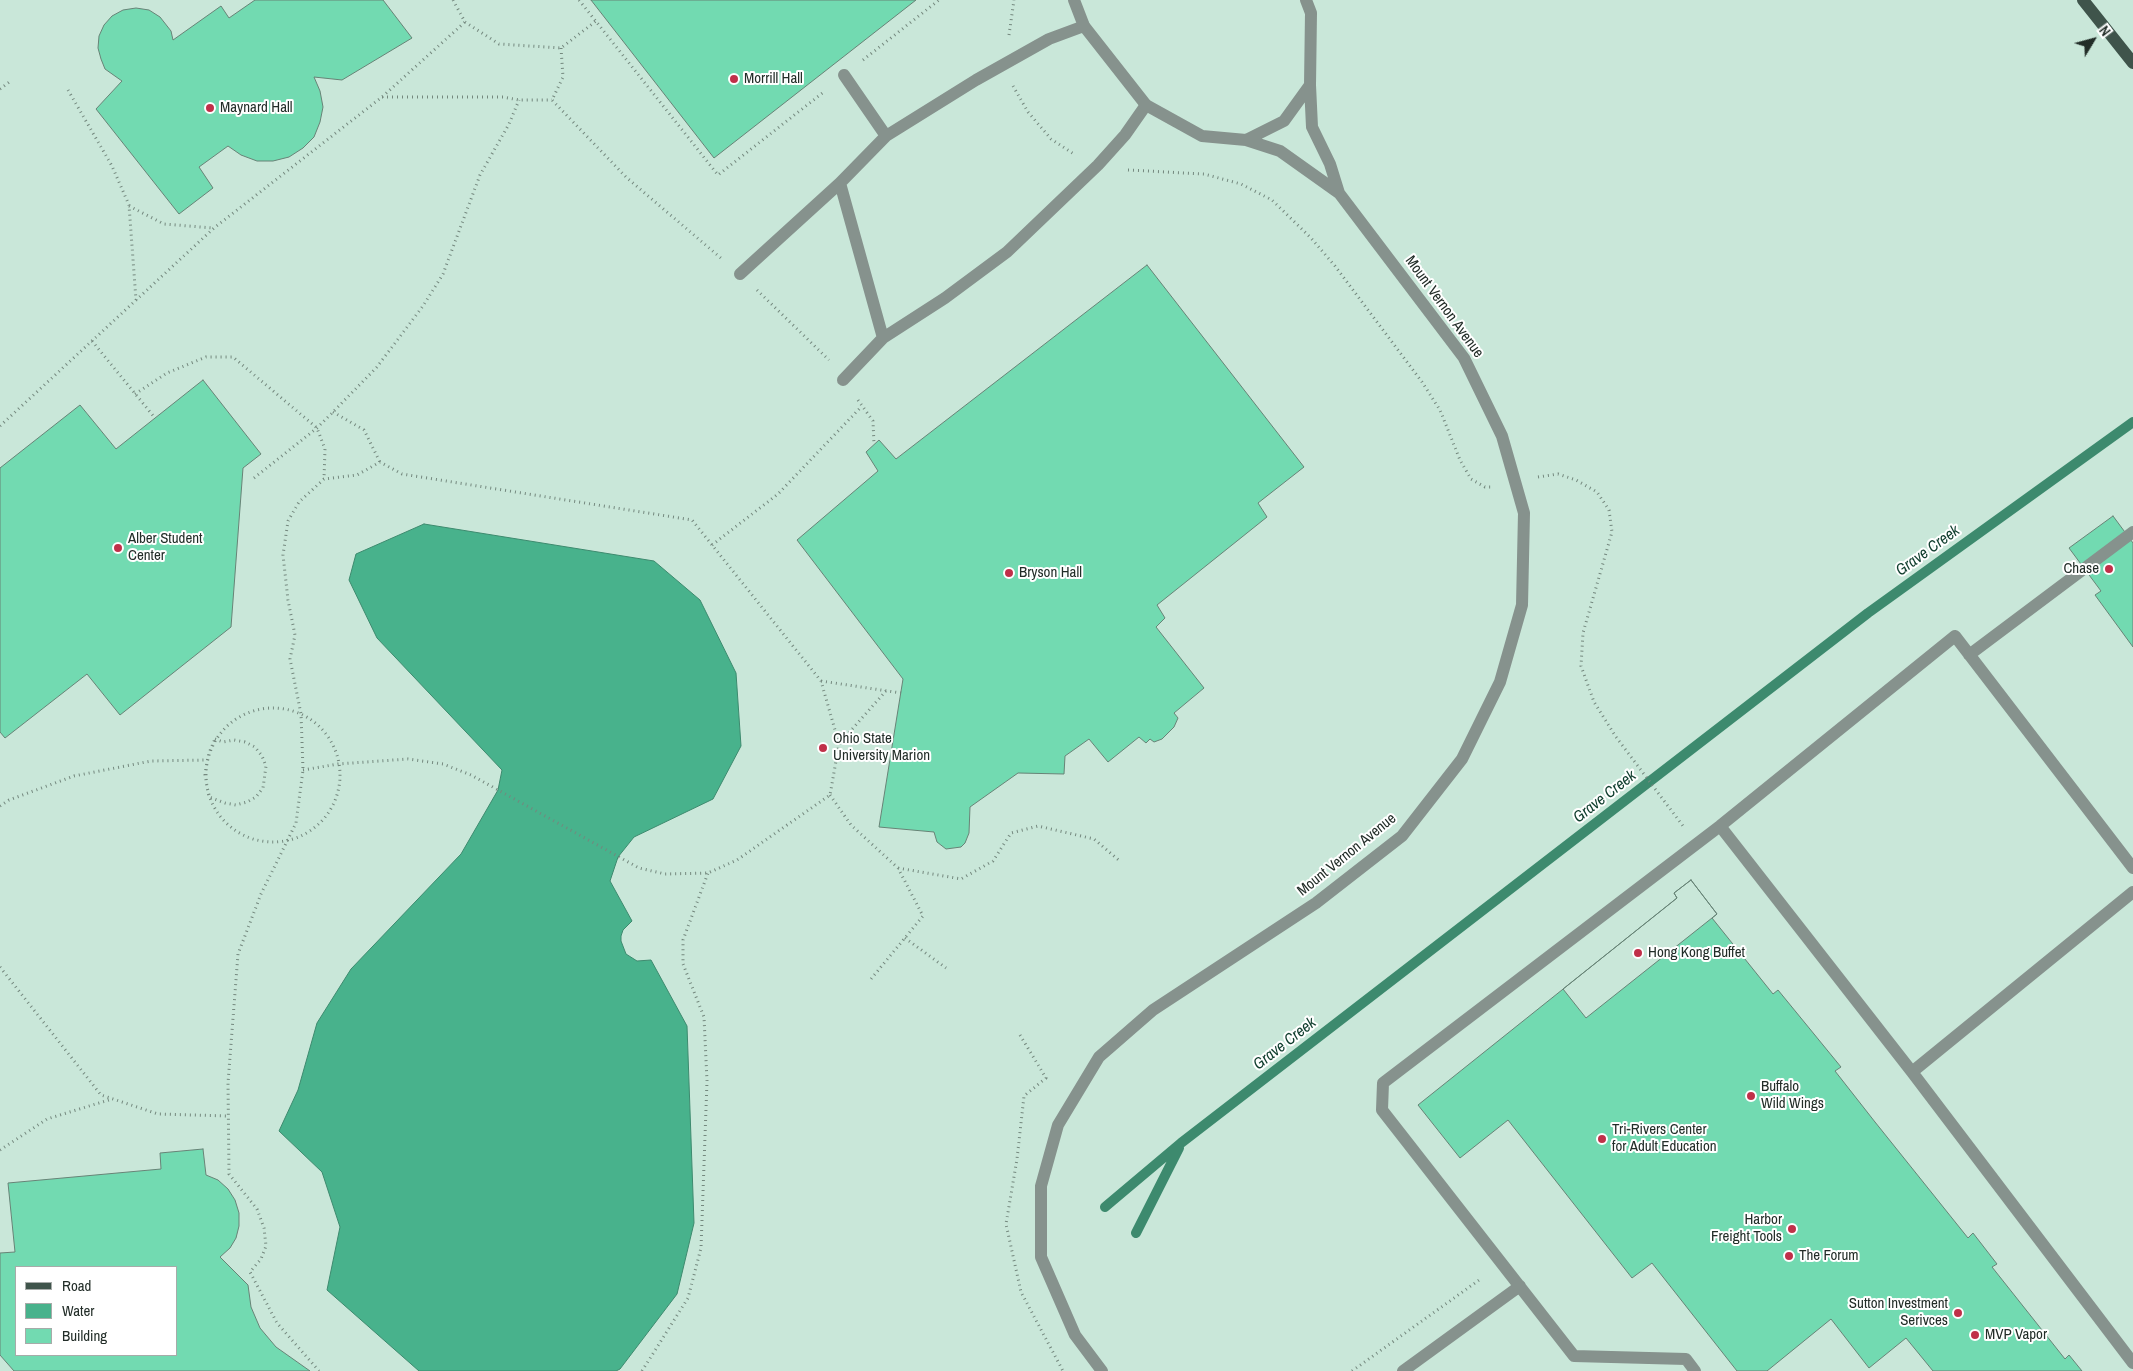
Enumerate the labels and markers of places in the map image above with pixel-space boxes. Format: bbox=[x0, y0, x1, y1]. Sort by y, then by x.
place label: Morrill Hall bbox=[744, 70, 803, 88]
marker: Morrill Hall bbox=[728, 73, 740, 85]
place label: Maynard Hall bbox=[220, 99, 292, 117]
marker: Maynard Hall bbox=[204, 102, 216, 114]
place label: Alber Student Center bbox=[128, 530, 203, 565]
marker: Alber Student Center bbox=[112, 542, 124, 554]
place label: Chase bbox=[2063, 560, 2099, 578]
marker: Chase bbox=[2103, 563, 2115, 575]
place label: Bryson Hall bbox=[1019, 564, 1082, 582]
marker: Bryson Hall bbox=[1003, 567, 1015, 579]
place label: Ohio State University Marion bbox=[833, 730, 930, 765]
marker: Ohio State University Marion bbox=[817, 742, 829, 754]
place label: Hong Kong Buffet bbox=[1648, 944, 1745, 962]
marker: Hong Kong Buffet bbox=[1632, 947, 1644, 959]
place label: Buffalo Wild Wings bbox=[1761, 1078, 1824, 1113]
marker: Buffalo Wild Wings bbox=[1745, 1090, 1757, 1102]
place label: Tri-Rivers Center for Adult Education bbox=[1612, 1121, 1717, 1156]
marker: Tri-Rivers Center for Adult Education bbox=[1596, 1133, 1608, 1145]
place label: Harbor Freight Tools bbox=[1711, 1211, 1782, 1246]
marker: Harbor Freight Tools bbox=[1786, 1223, 1798, 1235]
place label: The Forum bbox=[1799, 1247, 1859, 1265]
marker: The Forum bbox=[1783, 1250, 1795, 1262]
place label: Sutton Investment Serivces bbox=[1849, 1295, 1948, 1330]
marker: Sutton Investment Serivces bbox=[1952, 1307, 1964, 1319]
place label: MVP Vapor bbox=[1985, 1326, 2047, 1344]
marker: MVP Vapor bbox=[1969, 1329, 1981, 1341]

